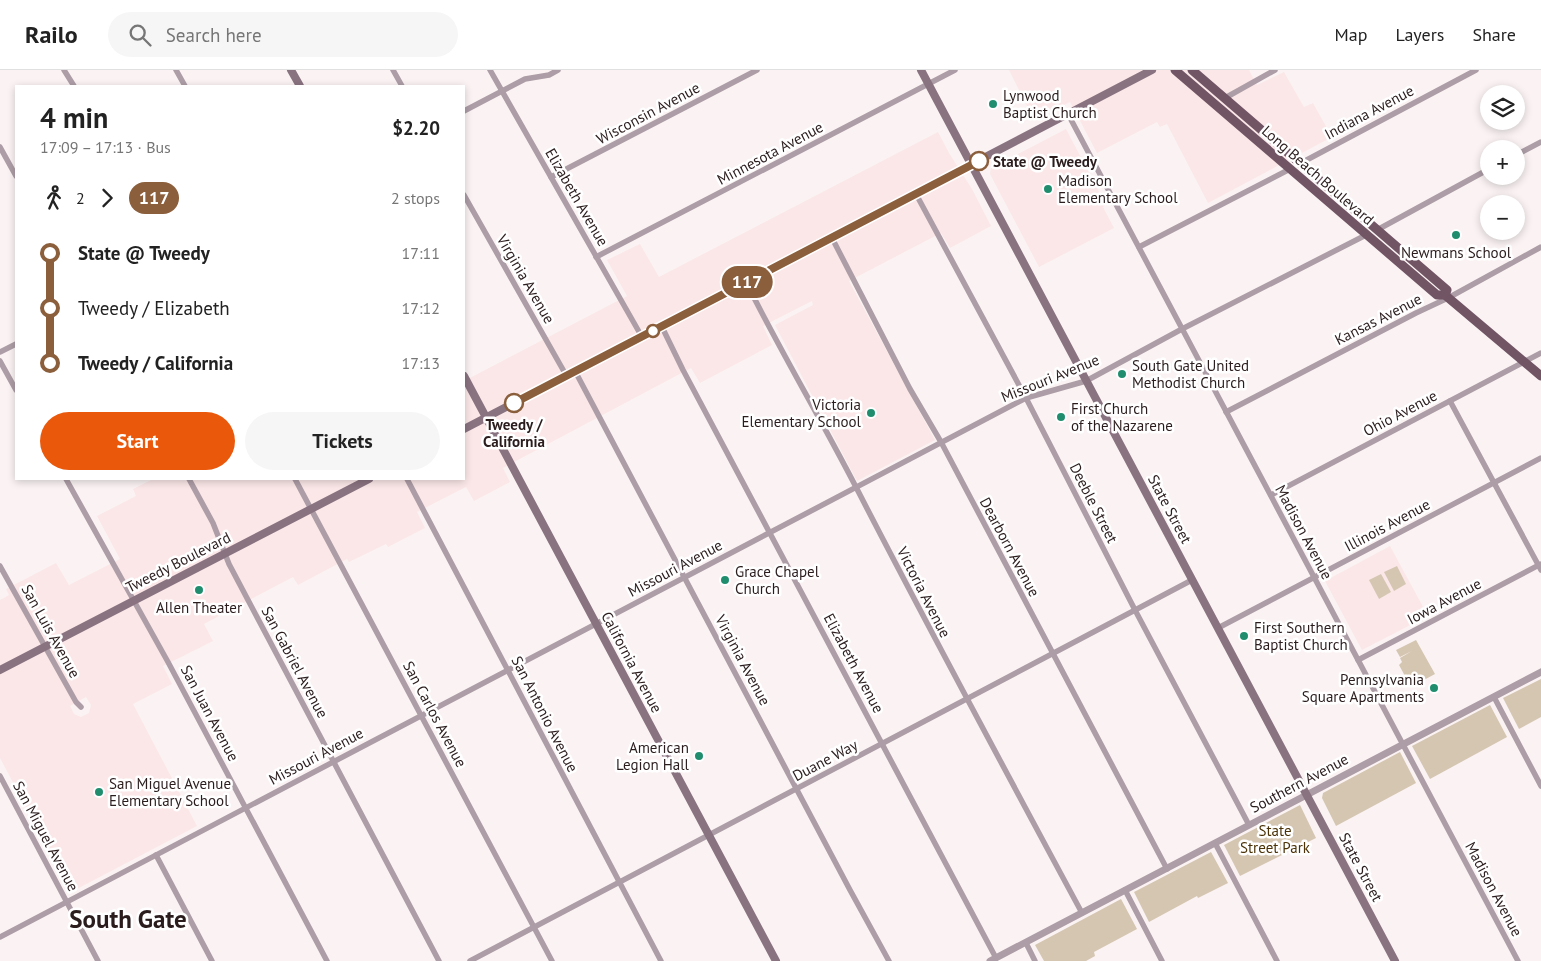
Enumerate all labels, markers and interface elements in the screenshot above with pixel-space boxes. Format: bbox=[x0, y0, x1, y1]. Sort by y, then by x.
search box bbox=[108, 12, 458, 57]
text: Railo bbox=[25, 19, 78, 50]
icon: search bbox=[126, 21, 154, 49]
text: Search here bbox=[166, 23, 262, 47]
text: Map bbox=[1335, 23, 1367, 46]
text: Layers bbox=[1395, 23, 1444, 46]
text: Share bbox=[1472, 23, 1516, 46]
street label: Wisconsin Avenue bbox=[593, 78, 703, 148]
street label: Indiana Avenue bbox=[1321, 81, 1417, 143]
map controls bbox=[1480, 85, 1525, 240]
button: layers bbox=[1480, 85, 1525, 130]
place label: Lynwood Baptist Church bbox=[1003, 86, 1097, 122]
marker: Lynwood Baptist Church bbox=[987, 98, 999, 110]
text: 4 min bbox=[40, 99, 108, 136]
text: $2.20 bbox=[392, 116, 440, 140]
street label: Minnesota Avenue bbox=[714, 117, 826, 189]
street label: Long Beach Boulevard bbox=[1258, 121, 1378, 229]
text: 17:09 – 17:13 · Bus bbox=[40, 137, 171, 157]
button: + bbox=[1480, 140, 1525, 185]
street label: Elizabeth Avenue bbox=[541, 145, 613, 249]
marker: State @ Tweedy bbox=[969, 151, 989, 171]
place label: State @ Tweedy bbox=[993, 152, 1098, 171]
place label: Madison Elementary School bbox=[1058, 171, 1178, 207]
marker: Madison Elementary School bbox=[1042, 183, 1054, 195]
icon: walk bbox=[40, 184, 68, 212]
icon: forward bbox=[93, 184, 121, 212]
text: 117 bbox=[139, 186, 169, 209]
text: 2 bbox=[76, 188, 85, 208]
text: 2 stops bbox=[391, 188, 440, 208]
button: − bbox=[1480, 195, 1525, 240]
marker: Newmans School bbox=[1450, 229, 1462, 241]
street label: Virginia Avenue bbox=[492, 230, 559, 327]
text: State @ Tweedy bbox=[78, 241, 210, 265]
text: 17:11 bbox=[402, 243, 440, 263]
place label: Newmans School bbox=[1401, 243, 1512, 262]
line badge: 117 bbox=[718, 266, 776, 298]
text: 117 bbox=[732, 270, 762, 293]
street label: Kansas Avenue bbox=[1331, 289, 1425, 349]
text: Tweedy / Elizabeth bbox=[78, 296, 230, 320]
text: 17:12 bbox=[402, 298, 440, 318]
unlabelled marker bbox=[646, 324, 660, 338]
street label: Missouri Avenue bbox=[998, 350, 1102, 406]
text: Tweedy / California bbox=[78, 351, 233, 375]
text: 17:13 bbox=[402, 353, 440, 373]
place label: South Gate United Methodist Church bbox=[1132, 356, 1249, 392]
marker: South Gate United Methodist Church bbox=[1116, 368, 1128, 380]
street label: Ohio Avenue bbox=[1360, 386, 1440, 440]
marker: Tweedy / California bbox=[504, 393, 524, 413]
place label: Victoria Elementary School bbox=[741, 395, 862, 431]
place label: First Church of the Nazarene bbox=[1071, 399, 1173, 435]
marker: Victoria Elementary School bbox=[865, 407, 877, 419]
marker: First Church of the Nazarene bbox=[1055, 411, 1067, 423]
button: Start bbox=[40, 412, 235, 470]
button: Tickets bbox=[245, 412, 440, 470]
place label: Tweedy / California bbox=[483, 415, 545, 451]
street label: Deeble Street bbox=[1066, 460, 1122, 546]
street label: State Street bbox=[1144, 471, 1196, 547]
street label: Madison Avenue bbox=[1271, 481, 1337, 583]
street label: Dearborn Avenue bbox=[976, 494, 1044, 600]
street label: Illinois Avenue bbox=[1341, 495, 1433, 555]
street label: Tweedy Boulevard bbox=[122, 527, 234, 597]
street label: Missouri Avenue bbox=[625, 535, 725, 601]
street label: Victoria Avenue bbox=[893, 543, 955, 641]
place label: Grace Chapel Church bbox=[735, 562, 820, 598]
marker: Grace Chapel Church bbox=[719, 574, 731, 586]
street label: Iowa Avenue bbox=[1404, 574, 1484, 628]
street label: San Luis Avenue bbox=[18, 581, 84, 681]
marker: Allen Theater bbox=[193, 584, 205, 596]
place label: Allen Theater bbox=[156, 598, 242, 617]
street label: San Gabriel Avenue bbox=[258, 603, 332, 721]
street label: California Avenue bbox=[597, 608, 667, 716]
street label: Elizabeth Avenue bbox=[820, 610, 888, 716]
street label: Virginia Avenue bbox=[711, 611, 775, 709]
place label: First Southern Baptist Church bbox=[1254, 618, 1348, 654]
marker: First Southern Baptist Church bbox=[1238, 630, 1250, 642]
street label: San Antonio Avenue bbox=[508, 653, 582, 775]
street label: San Carlos Avenue bbox=[399, 658, 471, 770]
street label: San Juan Avenue bbox=[177, 662, 243, 764]
place label: Pennsylvania Square Apartments bbox=[1302, 670, 1424, 706]
marker: Pennsylvania Square Apartments bbox=[1428, 682, 1440, 694]
street label: Missouri Avenue bbox=[266, 723, 366, 789]
street label: Duane Way bbox=[789, 735, 861, 785]
place label: American Legion Hall bbox=[616, 738, 690, 774]
street label: Southern Avenue bbox=[1247, 749, 1351, 817]
marker: American Legion Hall bbox=[693, 750, 705, 762]
place label: San Miguel Avenue Elementary School bbox=[109, 774, 231, 810]
street label: San Miguel Avenue bbox=[9, 778, 83, 894]
marker: San Miguel Avenue Elementary School bbox=[93, 786, 105, 798]
park label: State Street Park bbox=[1240, 821, 1311, 857]
street label: State Street bbox=[1335, 829, 1387, 905]
street label: Madison Avenue bbox=[1461, 838, 1527, 940]
district label: South Gate bbox=[69, 903, 187, 935]

